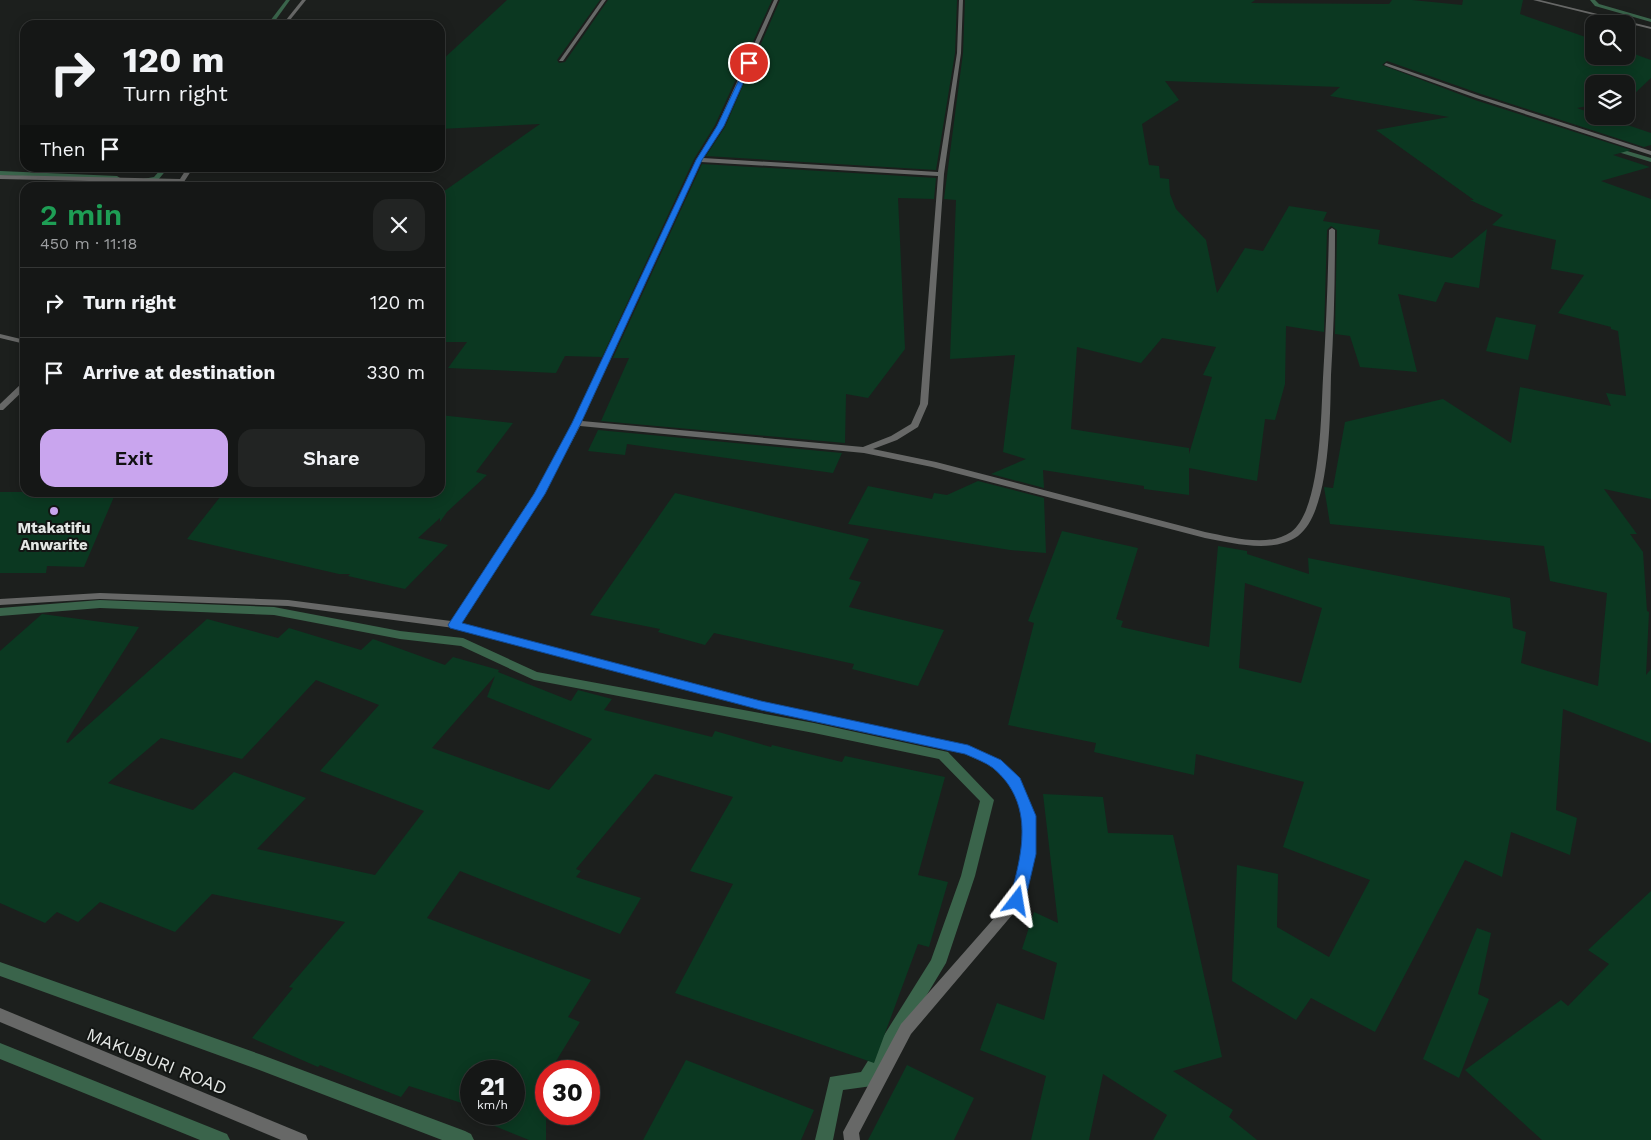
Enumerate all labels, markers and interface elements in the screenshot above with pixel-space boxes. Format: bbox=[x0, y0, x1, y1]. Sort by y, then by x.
map controls bbox=[1585, 15, 1635, 125]
button: search bbox=[1585, 15, 1635, 65]
text: 120 m bbox=[123, 39, 224, 81]
icon: right bbox=[40, 40, 105, 105]
pin bbox=[728, 42, 770, 84]
icon: arrive bbox=[735, 49, 763, 77]
button: layers bbox=[1585, 75, 1635, 125]
text: Turn right bbox=[123, 81, 228, 106]
icon: arrive bbox=[96, 135, 124, 163]
text: Then bbox=[40, 138, 86, 161]
text: 2 min bbox=[40, 197, 122, 232]
button: close bbox=[373, 199, 425, 251]
text: 450 m · 11:18 bbox=[40, 234, 137, 253]
icon: right bbox=[40, 289, 68, 317]
text: Turn right bbox=[83, 291, 176, 314]
text: 120 m bbox=[370, 291, 425, 314]
icon: arrive bbox=[40, 359, 68, 387]
text: Arrive at destination bbox=[83, 361, 275, 384]
text: 330 m bbox=[366, 361, 425, 384]
button: Exit bbox=[40, 429, 228, 487]
button: Share bbox=[238, 429, 425, 487]
marker: Mtakatifu Anwarite bbox=[48, 505, 60, 517]
place label: Mtakatifu Anwarite bbox=[17, 519, 91, 554]
position arrow bbox=[990, 874, 1042, 926]
street label: MAKUBURI ROAD bbox=[84, 1023, 230, 1099]
speed limit sign: 30 bbox=[535, 1060, 600, 1125]
text: 21 bbox=[480, 1072, 505, 1101]
text: km/h bbox=[477, 1098, 508, 1112]

